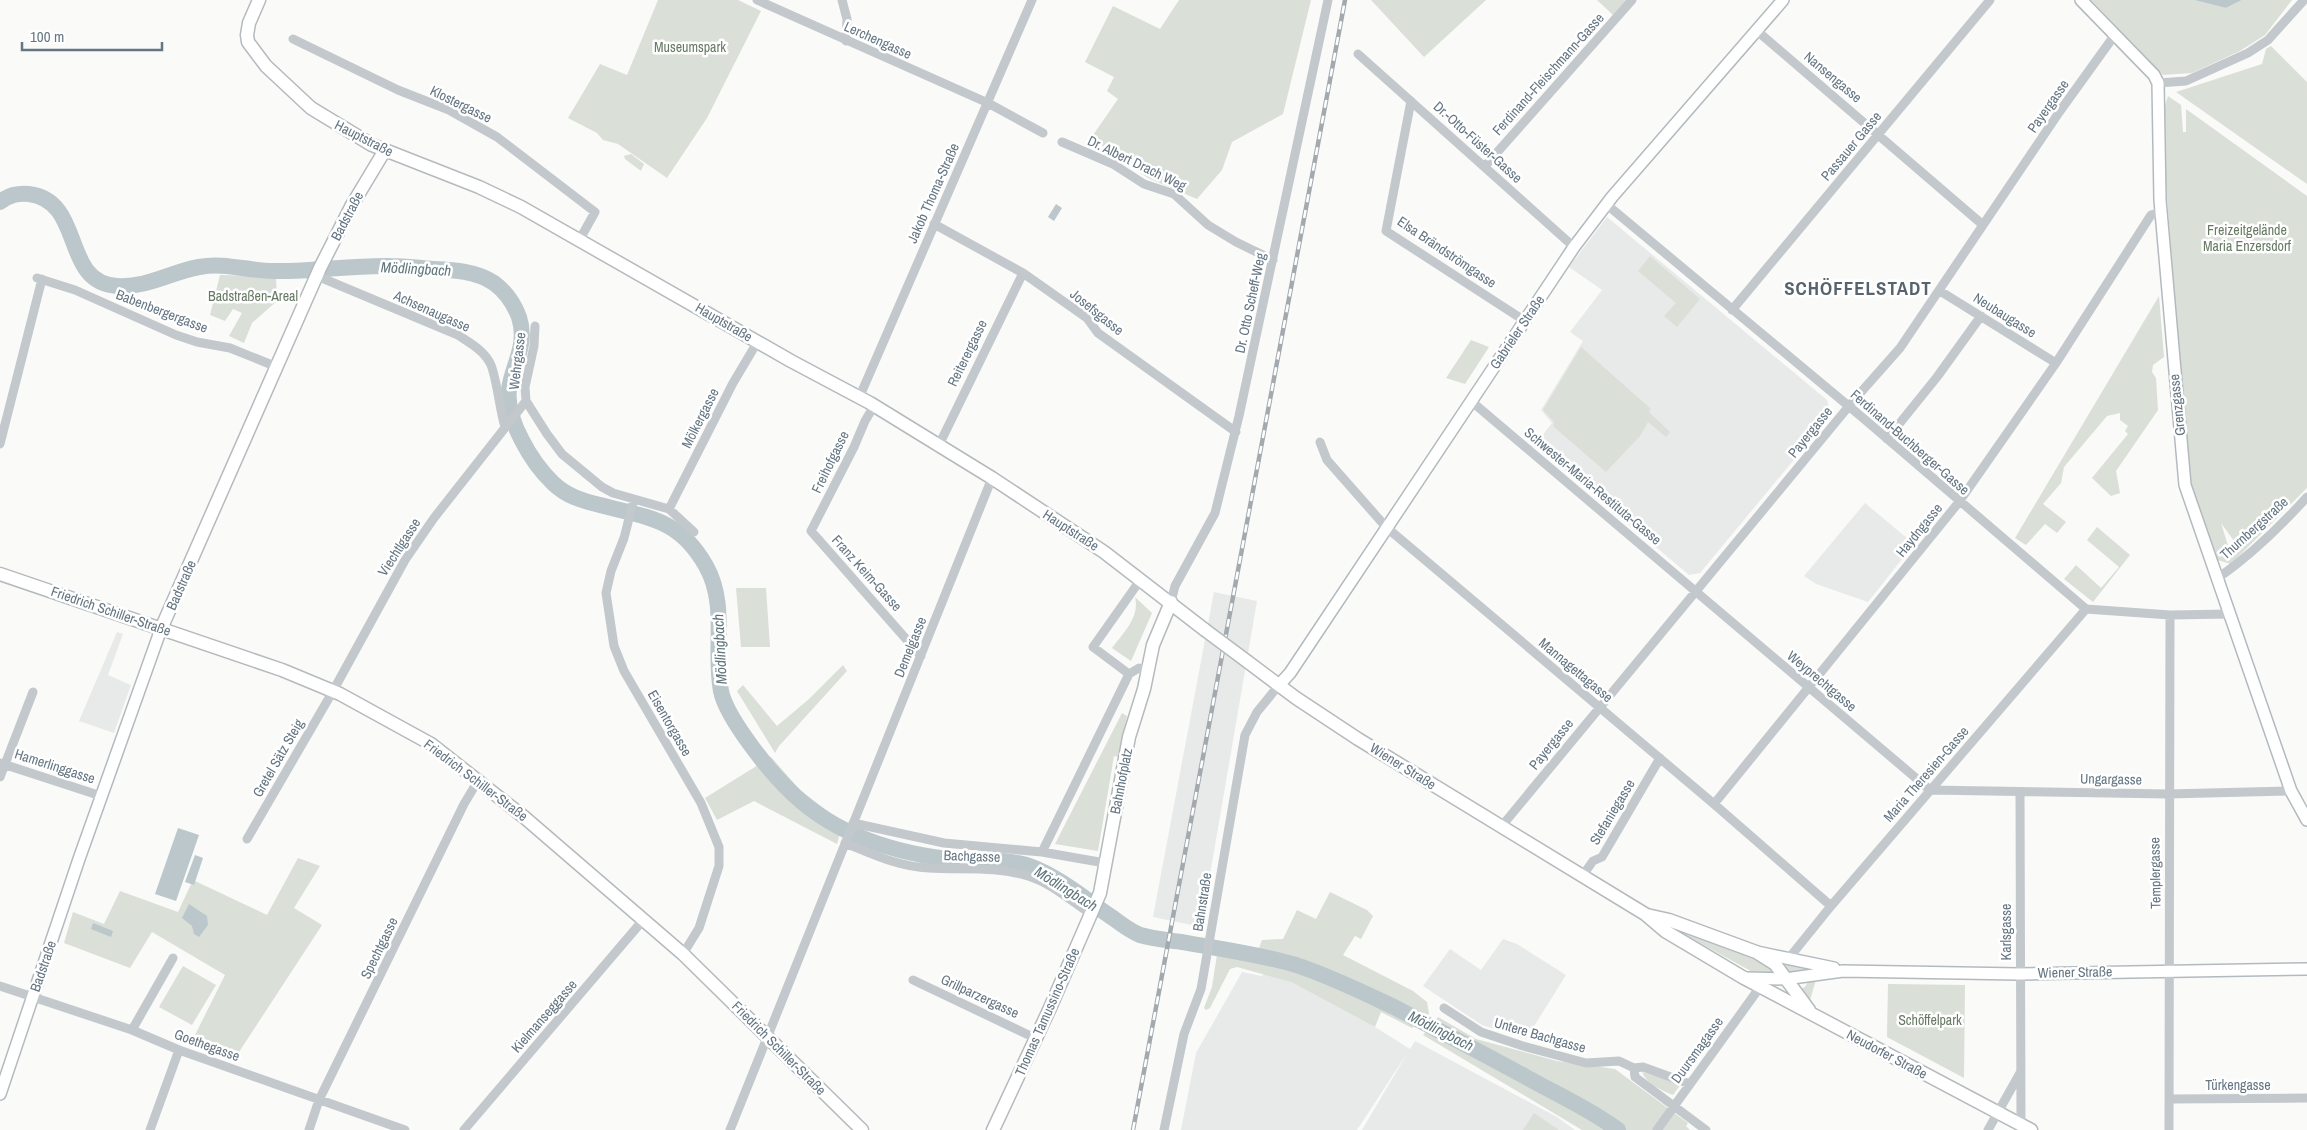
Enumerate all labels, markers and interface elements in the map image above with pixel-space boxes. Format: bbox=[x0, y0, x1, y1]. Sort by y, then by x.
street label: Ferdinand-Fleischmann-Gasse bbox=[1488, 9, 1608, 139]
street label: Lerchengasse bbox=[841, 17, 915, 63]
scale bar bbox=[22, 20, 162, 52]
text: 100 m bbox=[30, 26, 64, 47]
park label: Museumspark bbox=[654, 38, 726, 56]
street label: Nansengasse bbox=[1800, 48, 1866, 106]
street label: Payergasse bbox=[2023, 76, 2073, 136]
street label: Klostergasse bbox=[427, 81, 495, 127]
street label: Dr.-Otto-Füster-Gasse bbox=[1430, 97, 1526, 187]
street label: Passauer Gasse bbox=[1817, 108, 1885, 184]
street label: Hauptstraße bbox=[332, 116, 396, 160]
street label: Dr. Albert Drach Weg bbox=[1085, 131, 1190, 195]
street label: Jakob Thoma-Straße bbox=[903, 140, 963, 246]
street label: Badstraße bbox=[327, 188, 367, 244]
street label: Elsa Brändströmgasse bbox=[1394, 212, 1500, 292]
park label: Freizeitgelände Maria Enzersdorf bbox=[2203, 221, 2292, 255]
street label: Dr. Otto Scheff-Weg bbox=[1231, 250, 1270, 355]
water label: Mödlingbach bbox=[380, 256, 452, 281]
district label: SCHÖFFELSTADT bbox=[1784, 275, 1932, 301]
street label: Babenbergergasse bbox=[113, 285, 211, 337]
street label: Josefsgasse bbox=[1067, 285, 1127, 339]
street label: Achsenaugasse bbox=[390, 286, 473, 336]
park label: Badstraßen-Areal bbox=[208, 287, 298, 305]
street label: Neubaugasse bbox=[1970, 289, 2040, 341]
street label: Gabrieler Straße bbox=[1486, 292, 1548, 372]
street label: Hauptstraße bbox=[692, 298, 756, 346]
street label: Reiterergasse bbox=[943, 317, 991, 389]
street label: Wehrgasse bbox=[505, 331, 529, 391]
street label: Grenzgasse bbox=[2165, 373, 2189, 437]
street label: Mölkergasse bbox=[677, 385, 723, 451]
street label: Ferdinand-Buchberger-Gasse bbox=[1847, 385, 1973, 499]
street label: Payergasse bbox=[1784, 403, 1836, 461]
street label: Schwester-Maria-Restituta-Gasse bbox=[1521, 423, 1665, 549]
street label: Freihofgasse bbox=[807, 428, 853, 496]
street label: Thurnbergstraße bbox=[2216, 493, 2292, 563]
street label: Haydngasse bbox=[1892, 500, 1946, 560]
street label: Hauptstraße bbox=[1040, 505, 1102, 555]
street label: Viechtlgasse bbox=[374, 515, 424, 579]
street label: Franz Keim-Gasse bbox=[828, 531, 906, 615]
street label: Badstraße bbox=[162, 557, 200, 613]
street label: Friedrich Schiller-Straße bbox=[49, 582, 173, 640]
water label: Mödlingbach bbox=[707, 613, 732, 685]
street label: Demelgasse bbox=[890, 614, 930, 680]
street label: Mannagettagasse bbox=[1535, 634, 1617, 706]
street label: Weyprechtgasse bbox=[1784, 647, 1860, 715]
street label: Eisentorgasse bbox=[644, 687, 696, 759]
street label: Gretel Sätz Steig bbox=[248, 715, 308, 800]
street label: Payergasse bbox=[1525, 715, 1577, 773]
street label: Maria Theresien-Gasse bbox=[1880, 722, 1972, 826]
street label: Friedrich Schiller-Straße bbox=[420, 735, 532, 825]
street label: Wiener Straße bbox=[1367, 739, 1439, 793]
street label: Hamerlinggasse bbox=[12, 745, 98, 787]
street label: Bahnhofplatz bbox=[1106, 746, 1136, 816]
street label: Ungargasse bbox=[2080, 769, 2142, 789]
street label: Stefaniegasse bbox=[1585, 776, 1639, 848]
street label: Templergasse bbox=[2145, 837, 2165, 909]
street label: Bachgasse bbox=[943, 846, 1001, 866]
water label: Mödlingbach bbox=[1031, 861, 1102, 916]
street label: Bahnstraße bbox=[1188, 871, 1216, 933]
street label: Karlsgasse bbox=[1997, 904, 2015, 960]
street label: Spechtgasse bbox=[356, 914, 402, 982]
street label: Badstraße bbox=[26, 938, 60, 994]
street label: Thomas Tamussino-Straße bbox=[1011, 945, 1083, 1079]
street label: Wiener Straße bbox=[2038, 962, 2112, 982]
street label: Grillparzergasse bbox=[938, 970, 1022, 1022]
street label: Kielmanseggasse bbox=[507, 976, 581, 1056]
street label: Friedrich Schiller-Straße bbox=[728, 997, 830, 1099]
water label: Mödlingbach bbox=[1405, 1005, 1478, 1056]
park label: Schöffelpark bbox=[1898, 1011, 1962, 1029]
street label: Untere Bachgasse bbox=[1492, 1013, 1588, 1057]
street label: Duursmagasse bbox=[1667, 1013, 1727, 1087]
street label: Goethegasse bbox=[172, 1025, 242, 1065]
street label: Neudorfer Straße bbox=[1844, 1025, 1930, 1083]
street label: Türkengasse bbox=[2205, 1076, 2271, 1094]

